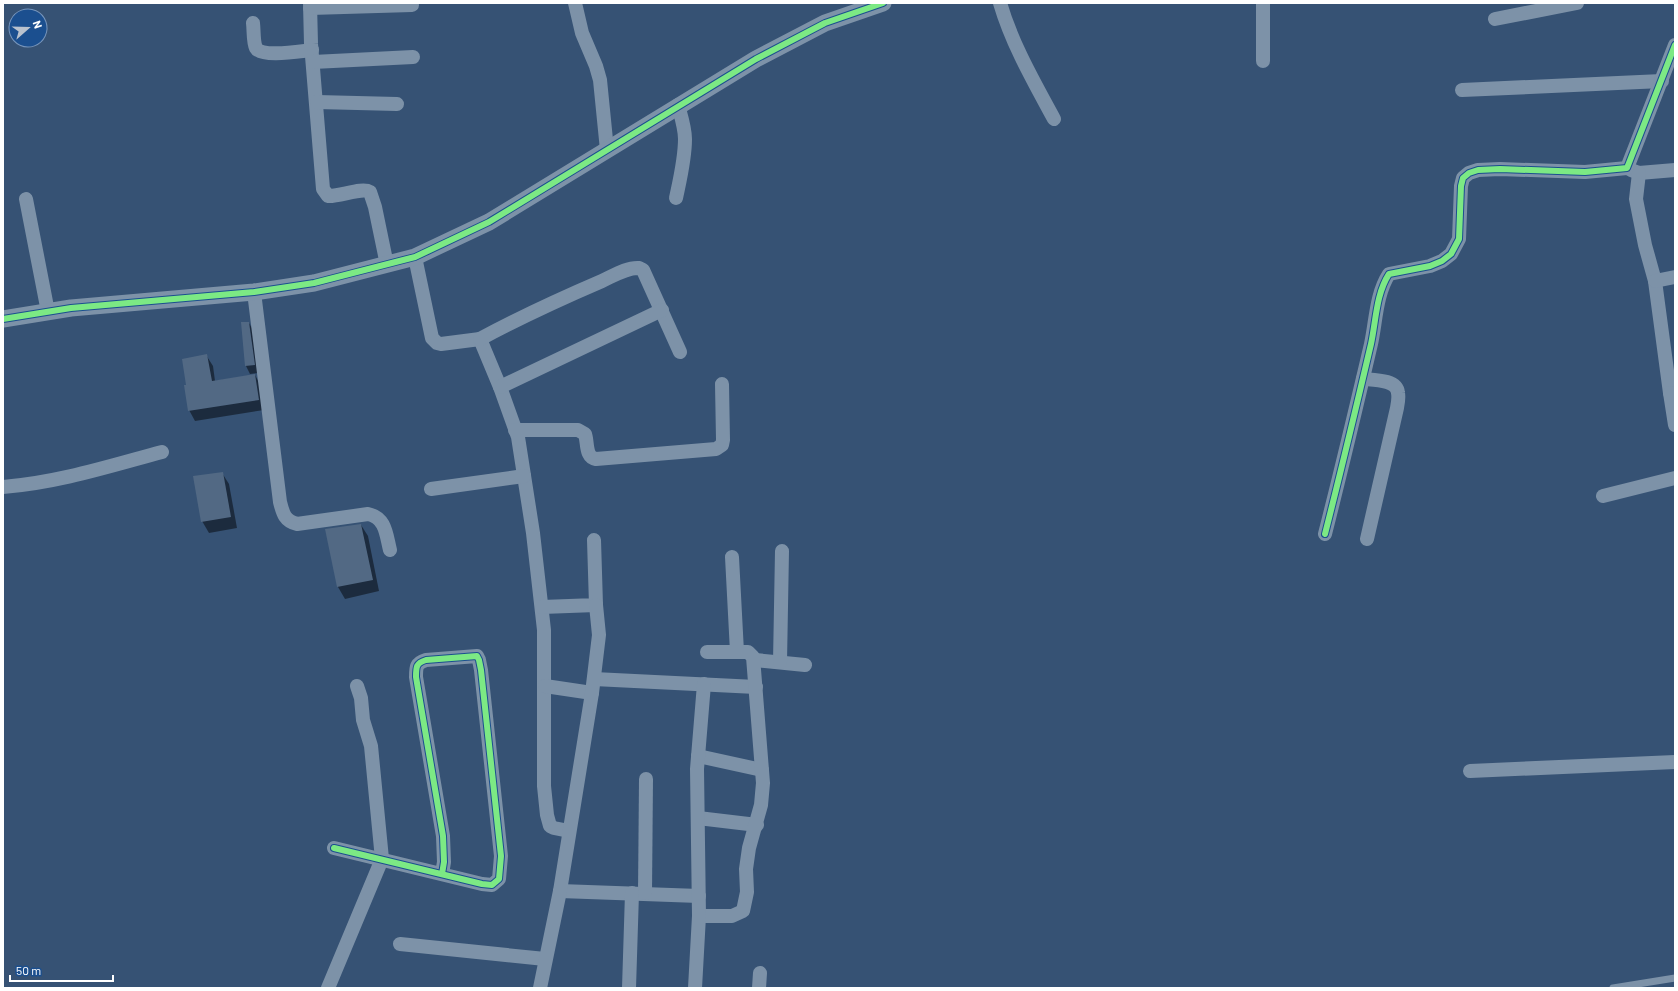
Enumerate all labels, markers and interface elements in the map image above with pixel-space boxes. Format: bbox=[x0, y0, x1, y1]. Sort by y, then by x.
north arrow bbox=[8, 8, 48, 48]
text: N bbox=[31, 19, 45, 30]
scale bar bbox=[10, 957, 113, 983]
text: 50 m bbox=[16, 963, 41, 977]

